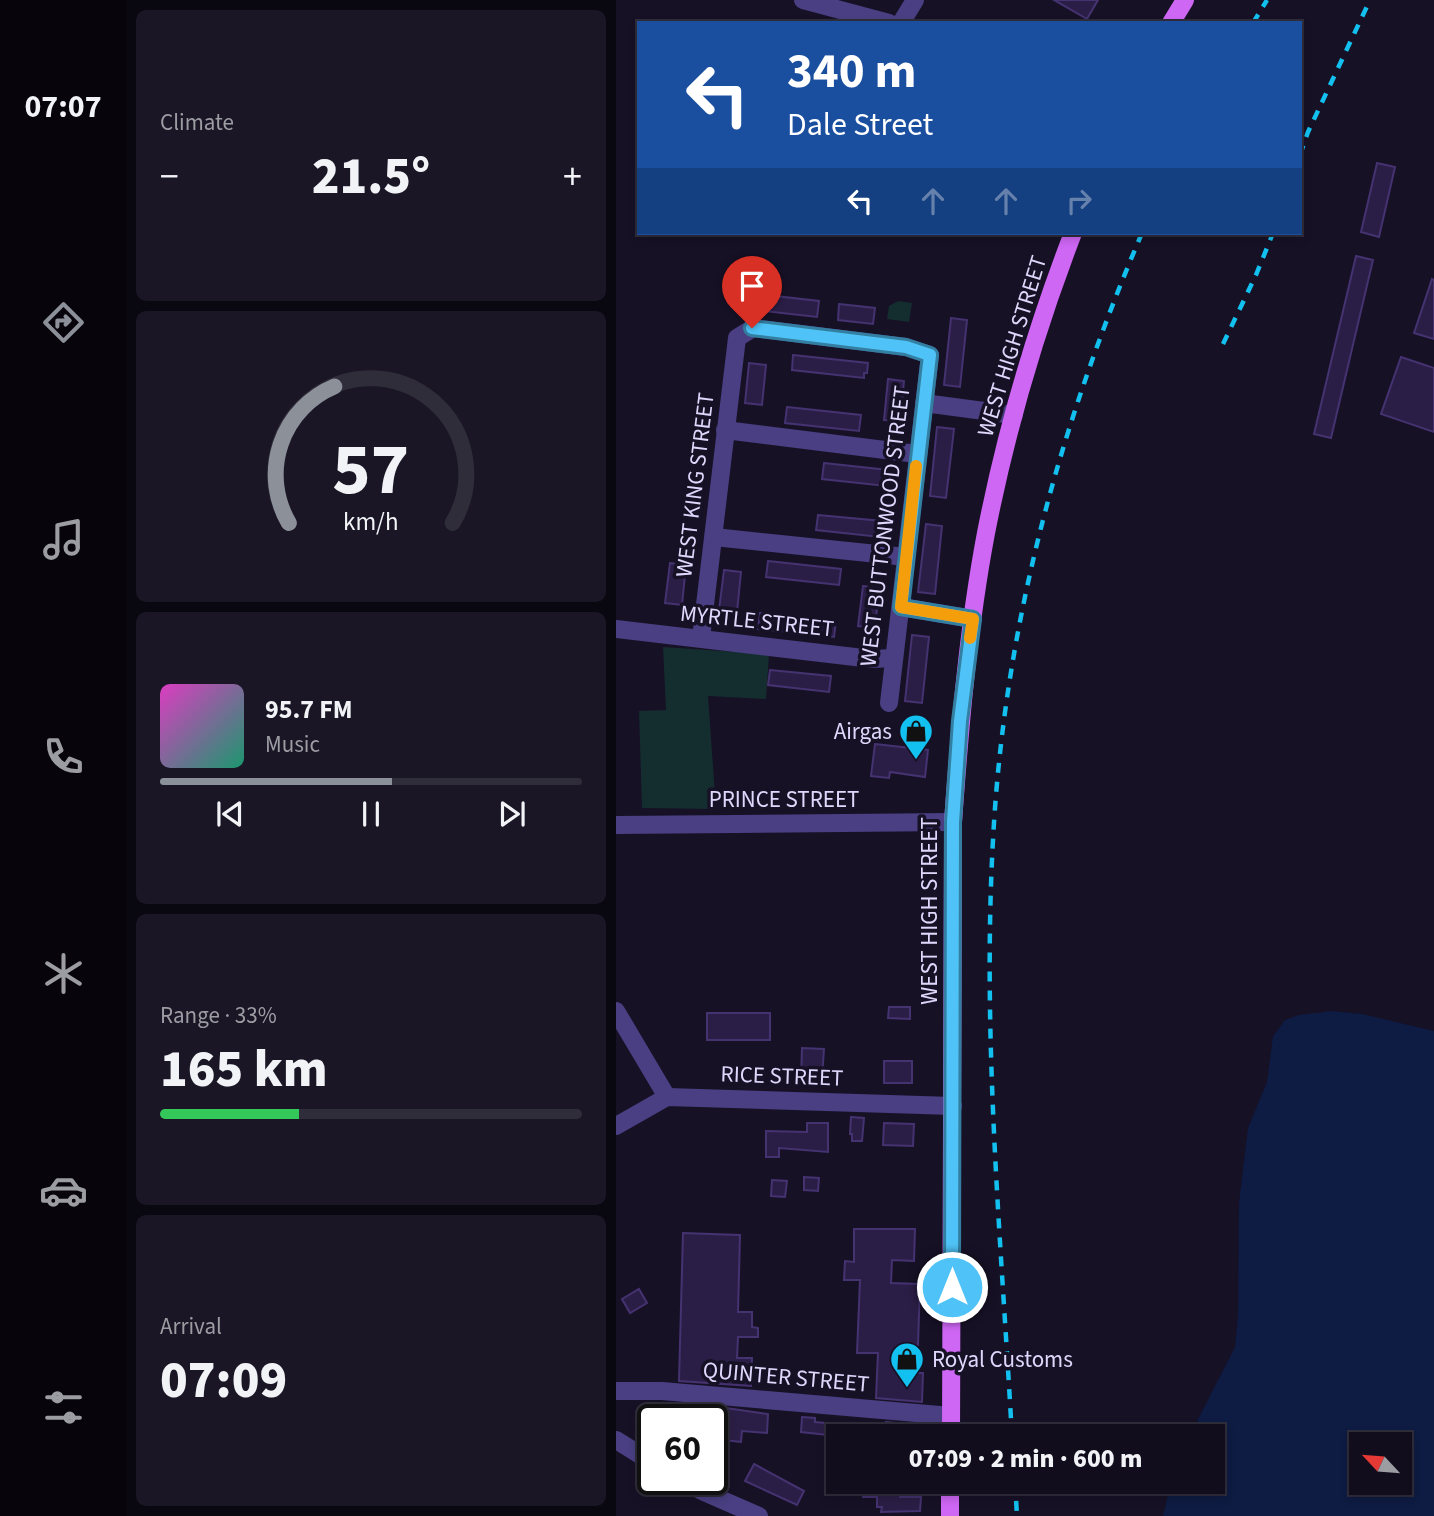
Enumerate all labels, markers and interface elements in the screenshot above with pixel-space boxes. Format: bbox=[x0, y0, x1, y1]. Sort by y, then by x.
text: 340 m bbox=[787, 37, 916, 107]
icon: left bbox=[672, 49, 763, 140]
text: 07:07 bbox=[24, 84, 102, 130]
text: Dale Street bbox=[787, 102, 933, 148]
text: Climate bbox=[160, 106, 234, 139]
text: 21.5° bbox=[312, 140, 430, 214]
text: − bbox=[160, 150, 179, 204]
text: + bbox=[563, 150, 582, 204]
icon: left bbox=[841, 182, 879, 220]
icon: ahead bbox=[914, 182, 952, 220]
icon: ahead bbox=[987, 182, 1025, 220]
icon: right bbox=[1060, 182, 1098, 220]
street label: WEST HIGH STREET bbox=[969, 251, 1055, 441]
pin bbox=[722, 256, 782, 328]
icon: arrive bbox=[733, 267, 771, 305]
icon: directions bbox=[39, 298, 88, 347]
street label: WEST BUTTONWOOD STREET bbox=[851, 384, 919, 668]
street label: WEST KING STREET bbox=[667, 391, 723, 579]
text: 57 bbox=[333, 418, 409, 522]
text: km/h bbox=[343, 504, 399, 540]
icon: music bbox=[39, 515, 88, 564]
street label: MYRTLE STREET bbox=[678, 597, 836, 645]
text: 95.7 FM bbox=[265, 691, 353, 728]
shop icon: Airgas bbox=[897, 712, 935, 761]
place label: Airgas bbox=[834, 715, 892, 748]
text: Music bbox=[265, 728, 320, 761]
icon: phone bbox=[39, 732, 88, 781]
street label: PRINCE STREET bbox=[709, 783, 859, 816]
icon: previous bbox=[211, 795, 249, 833]
icon: pause bbox=[352, 795, 390, 833]
icon: next bbox=[493, 795, 531, 833]
street label: WEST HIGH STREET bbox=[913, 817, 946, 1005]
icon: climate bbox=[39, 949, 88, 998]
text: Range · 33% bbox=[160, 999, 277, 1032]
text: 165 km bbox=[160, 1033, 328, 1107]
street label: RICE STREET bbox=[720, 1057, 844, 1095]
icon: car bbox=[39, 1166, 88, 1215]
position arrow bbox=[915, 1250, 989, 1324]
text: Arrival bbox=[160, 1310, 222, 1343]
shop icon: Royal Customs bbox=[888, 1340, 926, 1389]
place label: Royal Customs bbox=[932, 1343, 1073, 1376]
text: 07:09 bbox=[160, 1344, 287, 1418]
street label: QUINTER STREET bbox=[701, 1353, 871, 1401]
icon: filters bbox=[39, 1383, 88, 1432]
speed limit sign: 60 bbox=[637, 1404, 728, 1495]
north arrow bbox=[1349, 1432, 1412, 1494]
map controls bbox=[1349, 1432, 1412, 1495]
text: 07:09 · 2 min · 600 m bbox=[909, 1440, 1142, 1477]

